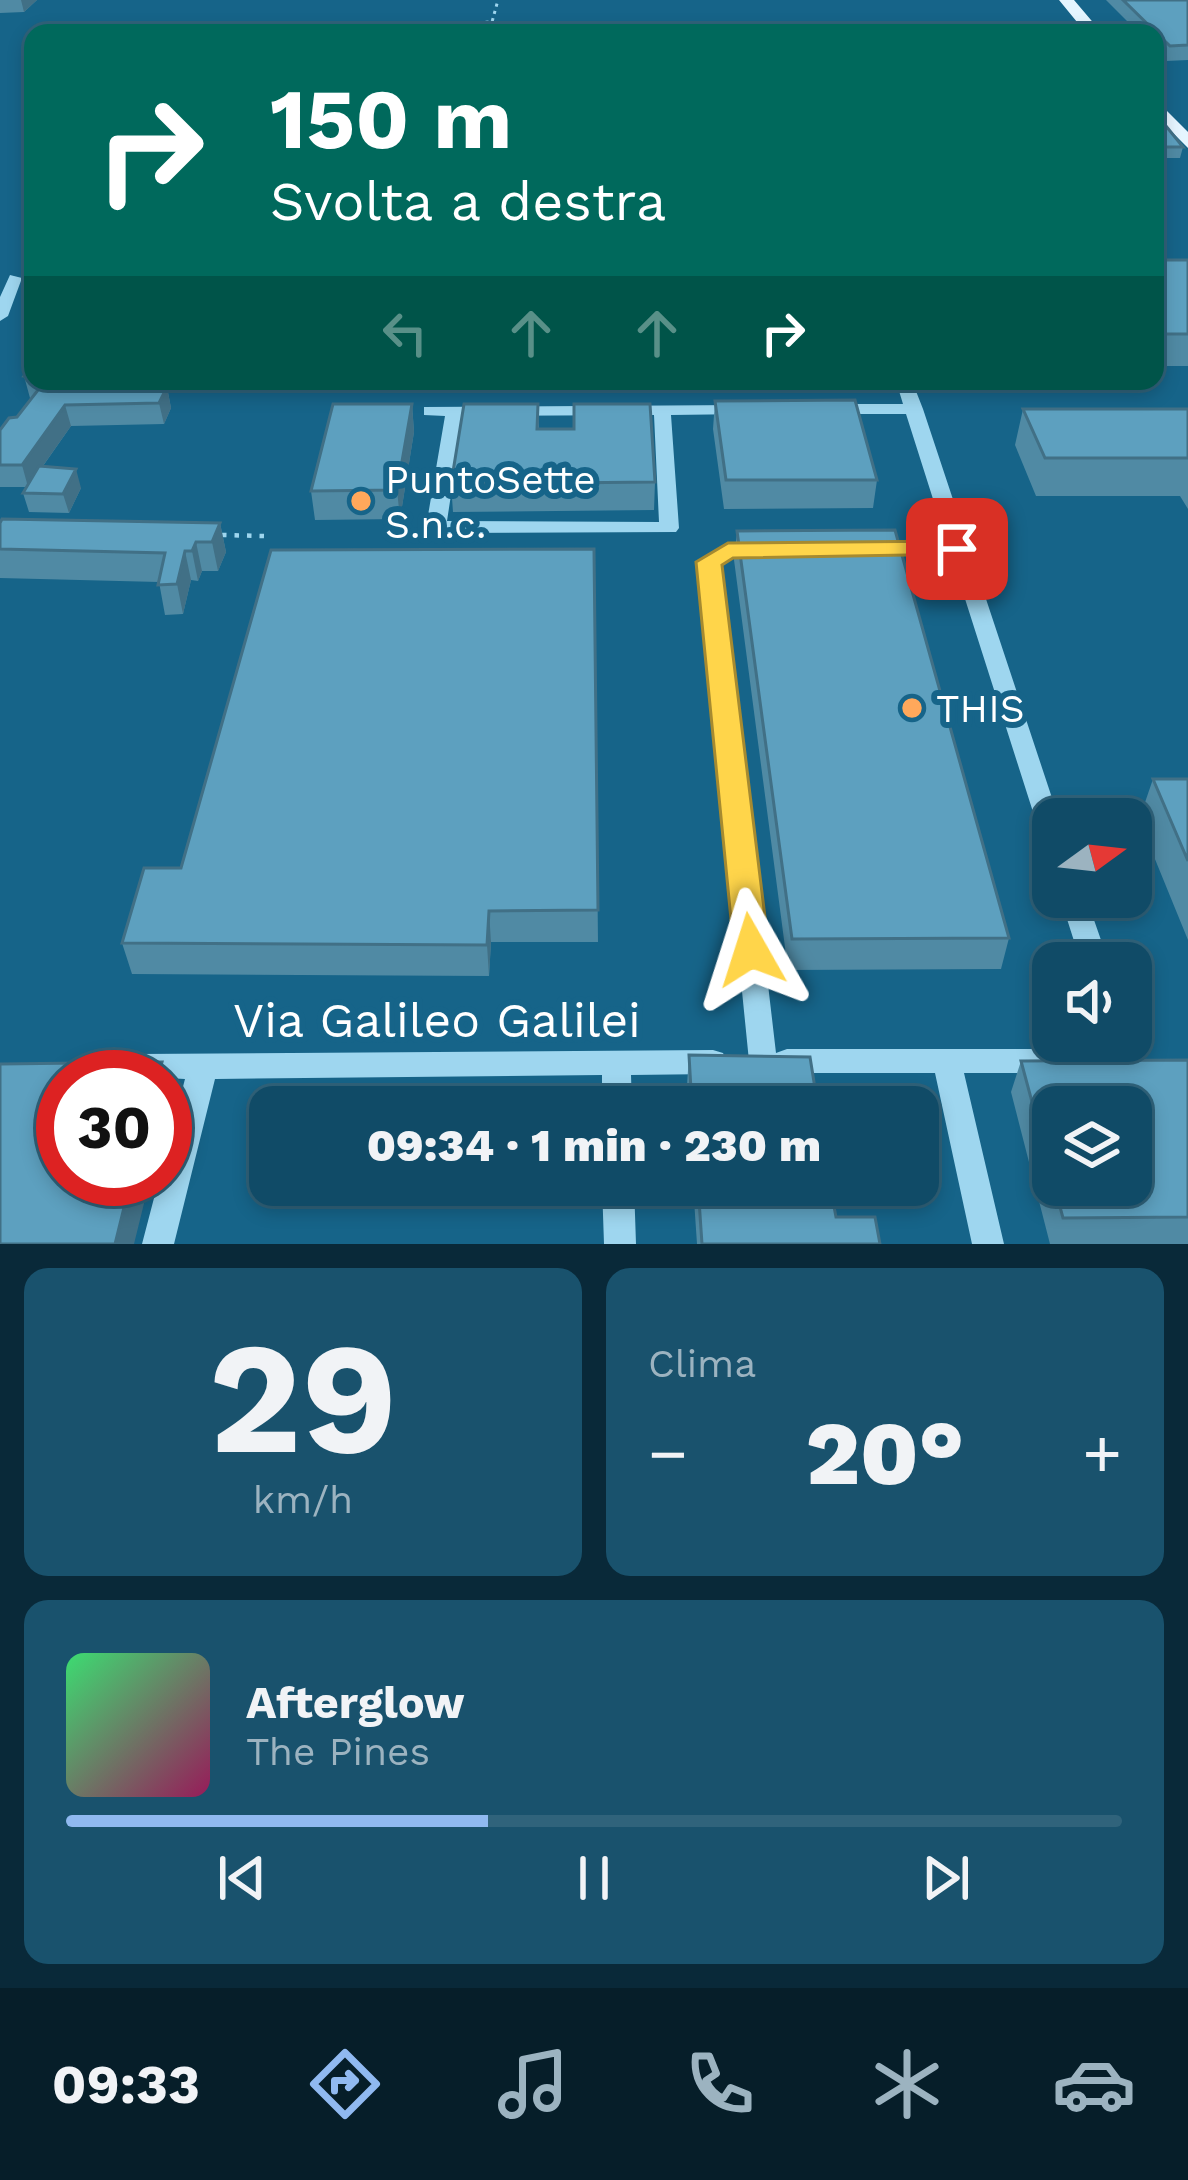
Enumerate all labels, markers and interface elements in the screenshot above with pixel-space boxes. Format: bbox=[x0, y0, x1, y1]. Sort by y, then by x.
text: 150 m bbox=[270, 70, 512, 168]
icon: right bbox=[72, 72, 228, 228]
text: Svolta a destra bbox=[270, 170, 666, 233]
icon: left bbox=[372, 300, 438, 366]
icon: ahead bbox=[498, 300, 564, 366]
icon: ahead bbox=[624, 300, 690, 366]
icon: right bbox=[750, 300, 816, 366]
place label: PuntoSette S.n.c. bbox=[385, 457, 596, 547]
marker: PuntoSette S.n.c. bbox=[348, 488, 374, 514]
pin bbox=[906, 498, 1008, 600]
icon: arrive bbox=[924, 516, 990, 582]
place label: THIS bbox=[936, 686, 1025, 731]
marker: THIS bbox=[899, 695, 925, 721]
north arrow bbox=[1032, 798, 1152, 918]
map controls bbox=[1032, 798, 1152, 1206]
position arrow bbox=[688, 887, 814, 1013]
button: sound bbox=[1032, 942, 1152, 1062]
street label: Via Galileo Galilei bbox=[233, 992, 641, 1049]
speed limit sign: 30 bbox=[36, 1050, 192, 1206]
button: layers bbox=[1032, 1086, 1152, 1206]
text: 09:34 · 1 min · 230 m bbox=[367, 1119, 821, 1172]
text: 29 bbox=[208, 1307, 398, 1490]
text: Clima bbox=[648, 1341, 756, 1386]
text: 20° bbox=[806, 1400, 964, 1506]
text: − bbox=[648, 1415, 688, 1492]
text: + bbox=[1082, 1415, 1122, 1492]
text: km/h bbox=[253, 1477, 353, 1522]
text: Afterglow bbox=[246, 1676, 465, 1729]
text: The Pines bbox=[246, 1729, 430, 1774]
icon: previous bbox=[209, 1845, 275, 1911]
icon: pause bbox=[561, 1845, 627, 1911]
icon: next bbox=[913, 1845, 979, 1911]
icon: directions bbox=[303, 2042, 387, 2126]
icon: music bbox=[491, 2042, 575, 2126]
icon: phone bbox=[678, 2042, 762, 2126]
icon: climate bbox=[865, 2042, 949, 2126]
icon: car bbox=[1052, 2042, 1136, 2126]
text: 09:33 bbox=[52, 2053, 200, 2116]

